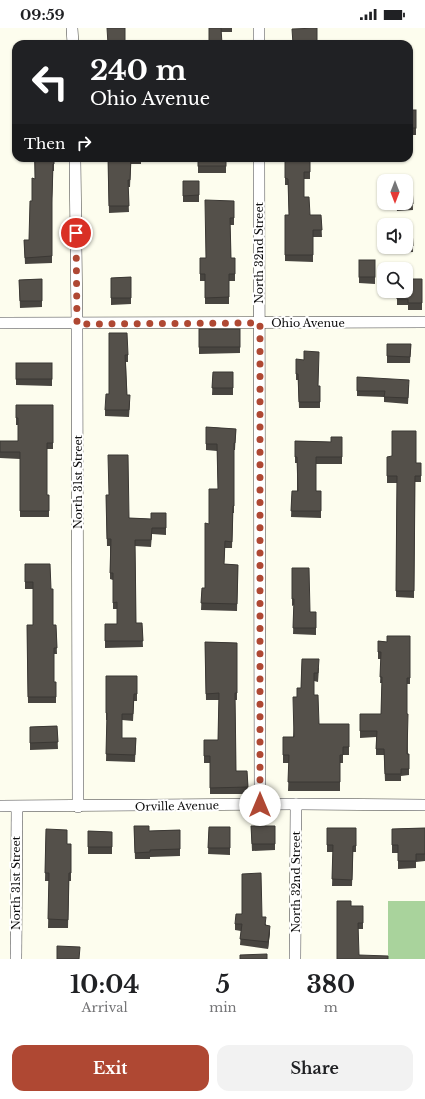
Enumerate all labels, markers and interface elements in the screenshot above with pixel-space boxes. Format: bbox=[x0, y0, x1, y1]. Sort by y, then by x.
text: 09:59 bbox=[20, 5, 65, 24]
text: 240 m bbox=[90, 53, 186, 88]
icon: left bbox=[24, 56, 76, 108]
text: Ohio Avenue bbox=[90, 88, 210, 110]
icon: right bbox=[73, 132, 95, 154]
text: Then bbox=[24, 134, 65, 153]
north arrow bbox=[377, 174, 413, 210]
map controls bbox=[377, 174, 413, 298]
street label: North 32nd Street bbox=[252, 201, 266, 304]
pin bbox=[59, 216, 93, 250]
button: sound bbox=[377, 218, 413, 254]
icon: arrive bbox=[65, 222, 87, 244]
button: search bbox=[377, 262, 413, 298]
street label: Ohio Avenue bbox=[271, 316, 345, 330]
street label: North 31st Street bbox=[71, 434, 85, 529]
position arrow bbox=[239, 784, 281, 826]
street label: Orville Avenue bbox=[135, 798, 219, 814]
street label: North 32nd Street bbox=[289, 830, 303, 933]
street label: North 31st Street bbox=[9, 835, 23, 930]
text: 10:04 bbox=[70, 970, 139, 999]
text: 5 bbox=[216, 970, 230, 999]
text: 380 bbox=[306, 970, 355, 999]
text: Arrival bbox=[82, 999, 128, 1016]
text: min bbox=[209, 999, 237, 1016]
text: m bbox=[324, 999, 338, 1016]
button: Exit bbox=[12, 1045, 209, 1091]
button: Share bbox=[217, 1045, 413, 1091]

